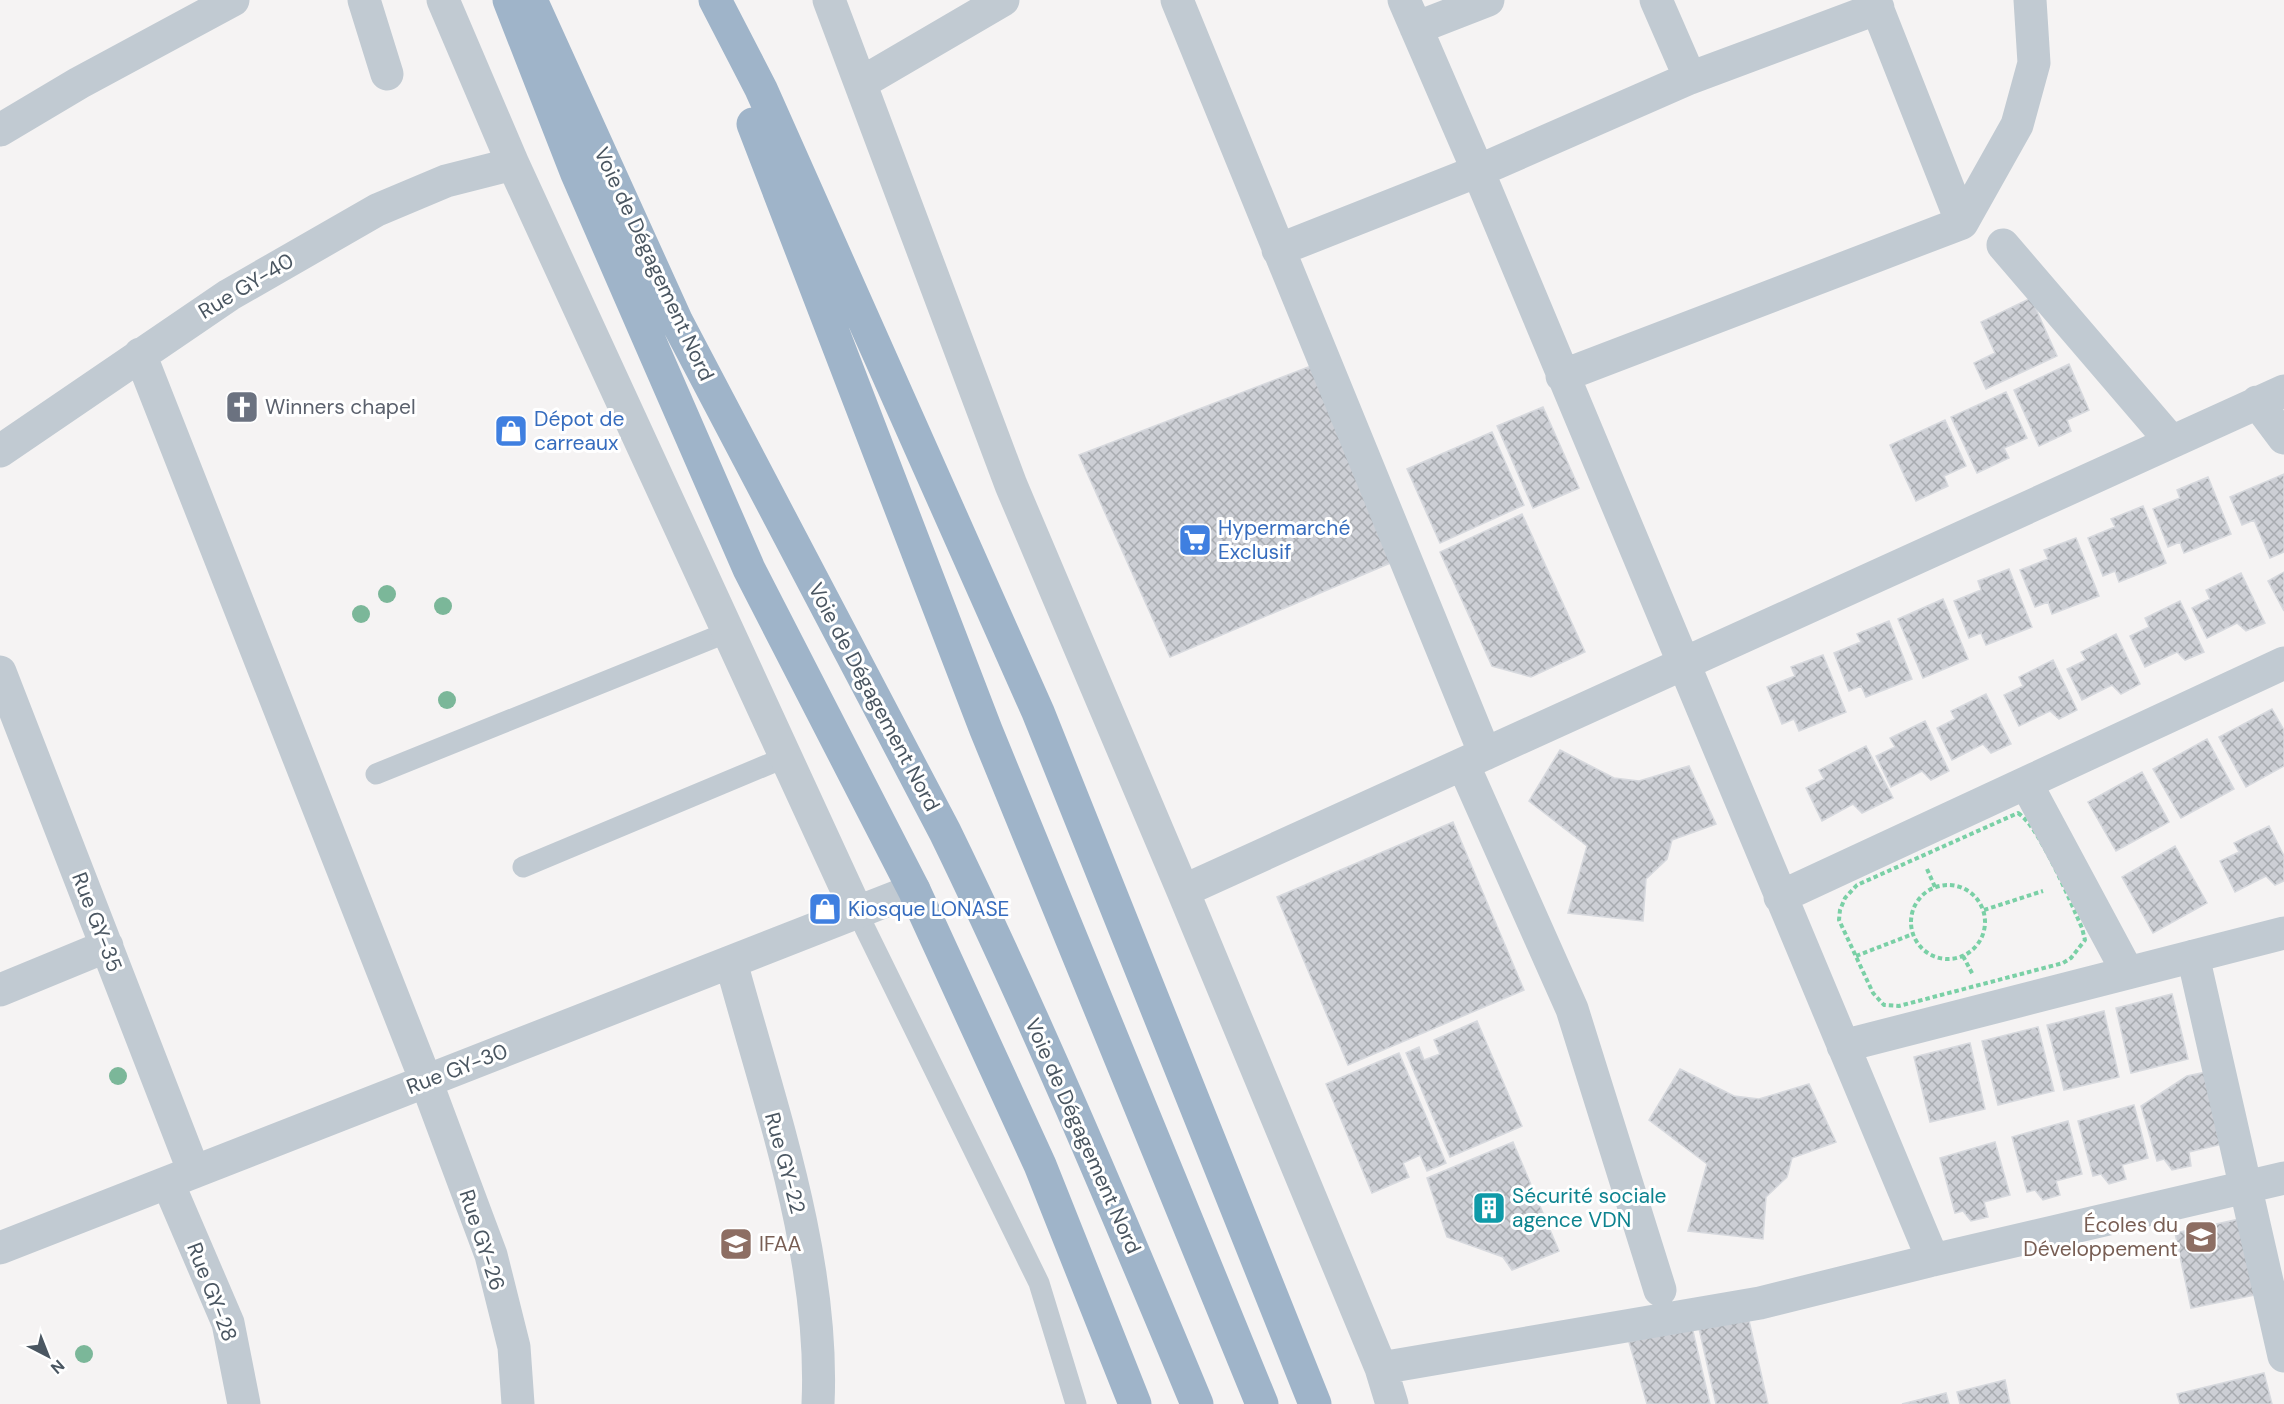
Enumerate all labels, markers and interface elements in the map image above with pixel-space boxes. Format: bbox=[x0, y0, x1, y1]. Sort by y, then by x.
street label: Voie de Dégagement Nord bbox=[587, 142, 721, 386]
street label: Rue GY-40 bbox=[193, 247, 299, 325]
church icon: Winners chapel bbox=[224, 389, 260, 425]
place label: Winners chapel bbox=[265, 393, 416, 421]
place label: Dépot de carreaux bbox=[534, 405, 625, 457]
shop icon: Dépot de carreaux bbox=[493, 413, 529, 449]
place label: Hypermarché Exclusif bbox=[1218, 514, 1350, 566]
supermarket icon: Hypermarché Exclusif bbox=[1177, 522, 1213, 558]
street label: Voie de Dégagement Nord bbox=[802, 578, 946, 816]
street label: Rue GY-35 bbox=[65, 868, 129, 976]
shop icon: Kiosque LONASE bbox=[807, 891, 843, 927]
place label: Kiosque LONASE bbox=[848, 895, 1009, 923]
street label: Voie de Dégagement Nord bbox=[1018, 1014, 1148, 1258]
street label: Rue GY-30 bbox=[402, 1037, 512, 1101]
street label: Rue GY-22 bbox=[758, 1109, 812, 1217]
place label: Sécurité sociale agence VDN bbox=[1512, 1182, 1667, 1234]
street label: Rue GY-26 bbox=[453, 1186, 511, 1294]
building icon: Sécurité sociale agence VDN bbox=[1471, 1190, 1507, 1226]
place label: Écoles du Développement bbox=[2023, 1211, 2178, 1263]
school or university icon: Écoles du Développement bbox=[2183, 1219, 2219, 1255]
school or university icon: IFAA bbox=[718, 1226, 754, 1262]
place label: IFAA bbox=[759, 1230, 802, 1258]
street label: Rue GY-28 bbox=[180, 1238, 244, 1346]
north arrow bbox=[18, 1326, 78, 1386]
text: N bbox=[46, 1355, 69, 1378]

